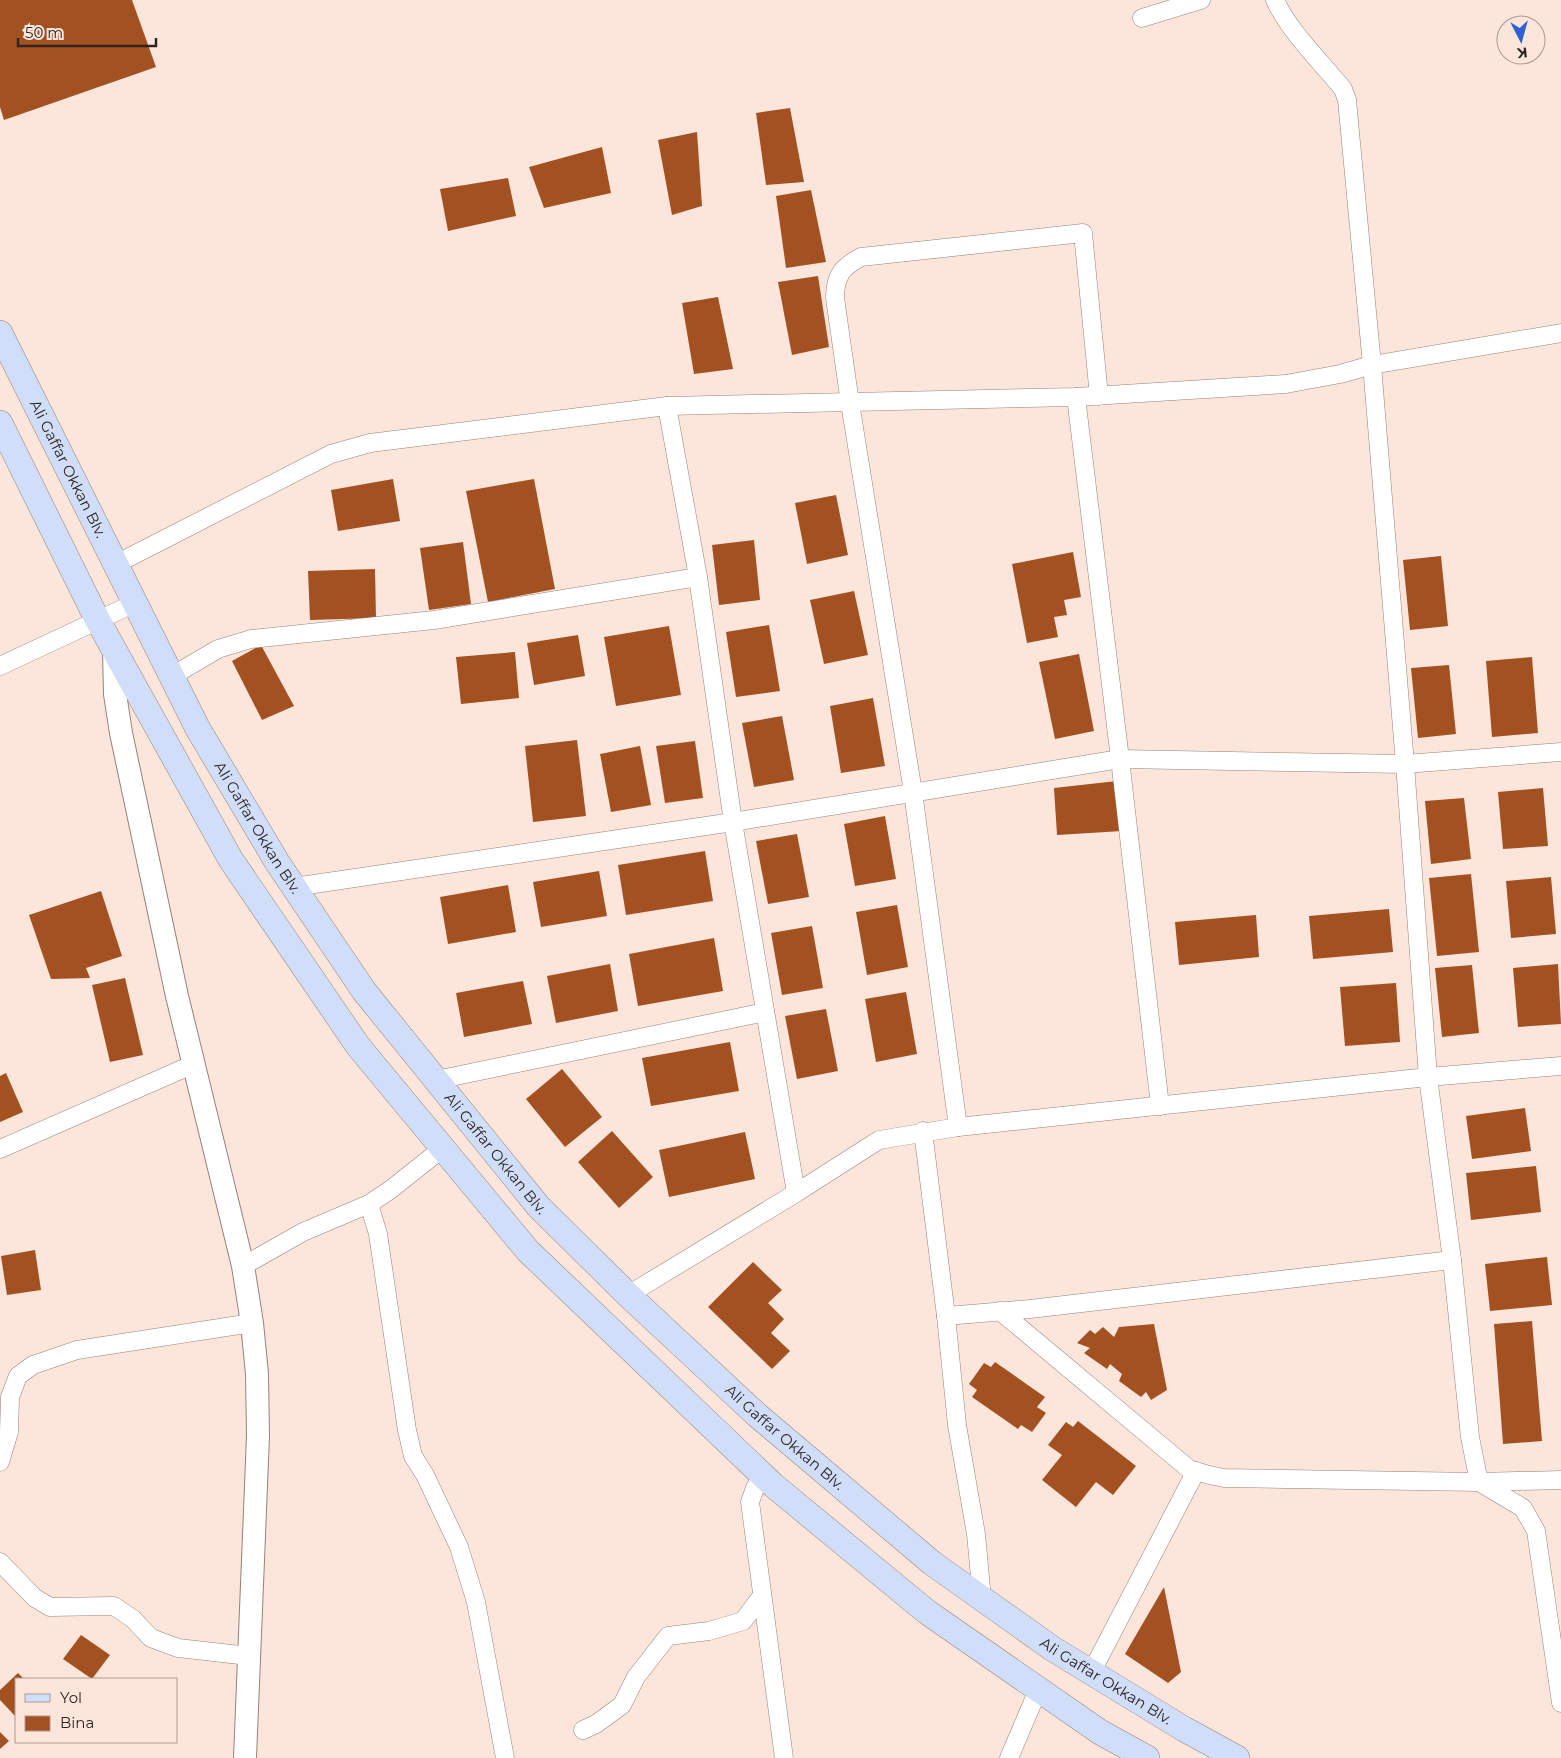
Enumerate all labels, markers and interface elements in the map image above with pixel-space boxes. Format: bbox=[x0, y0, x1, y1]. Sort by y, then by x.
scale bar bbox=[18, 15, 155, 47]
north arrow bbox=[1496, 15, 1546, 65]
text: 50 m bbox=[25, 23, 63, 42]
text: K bbox=[1516, 43, 1528, 62]
street label: Ali Gaffar Okkan Blv. bbox=[26, 397, 111, 541]
street label: Ali Gaffar Okkan Blv. bbox=[210, 758, 306, 897]
street label: Ali Gaffar Okkan Blv. bbox=[441, 1088, 551, 1218]
street label: Ali Gaffar Okkan Blv. bbox=[721, 1380, 849, 1494]
street label: Ali Gaffar Okkan Blv. bbox=[1037, 1633, 1176, 1729]
legend bbox=[15, 1678, 178, 1743]
text: Yol bbox=[60, 1688, 82, 1707]
text: Bina bbox=[60, 1713, 94, 1732]

